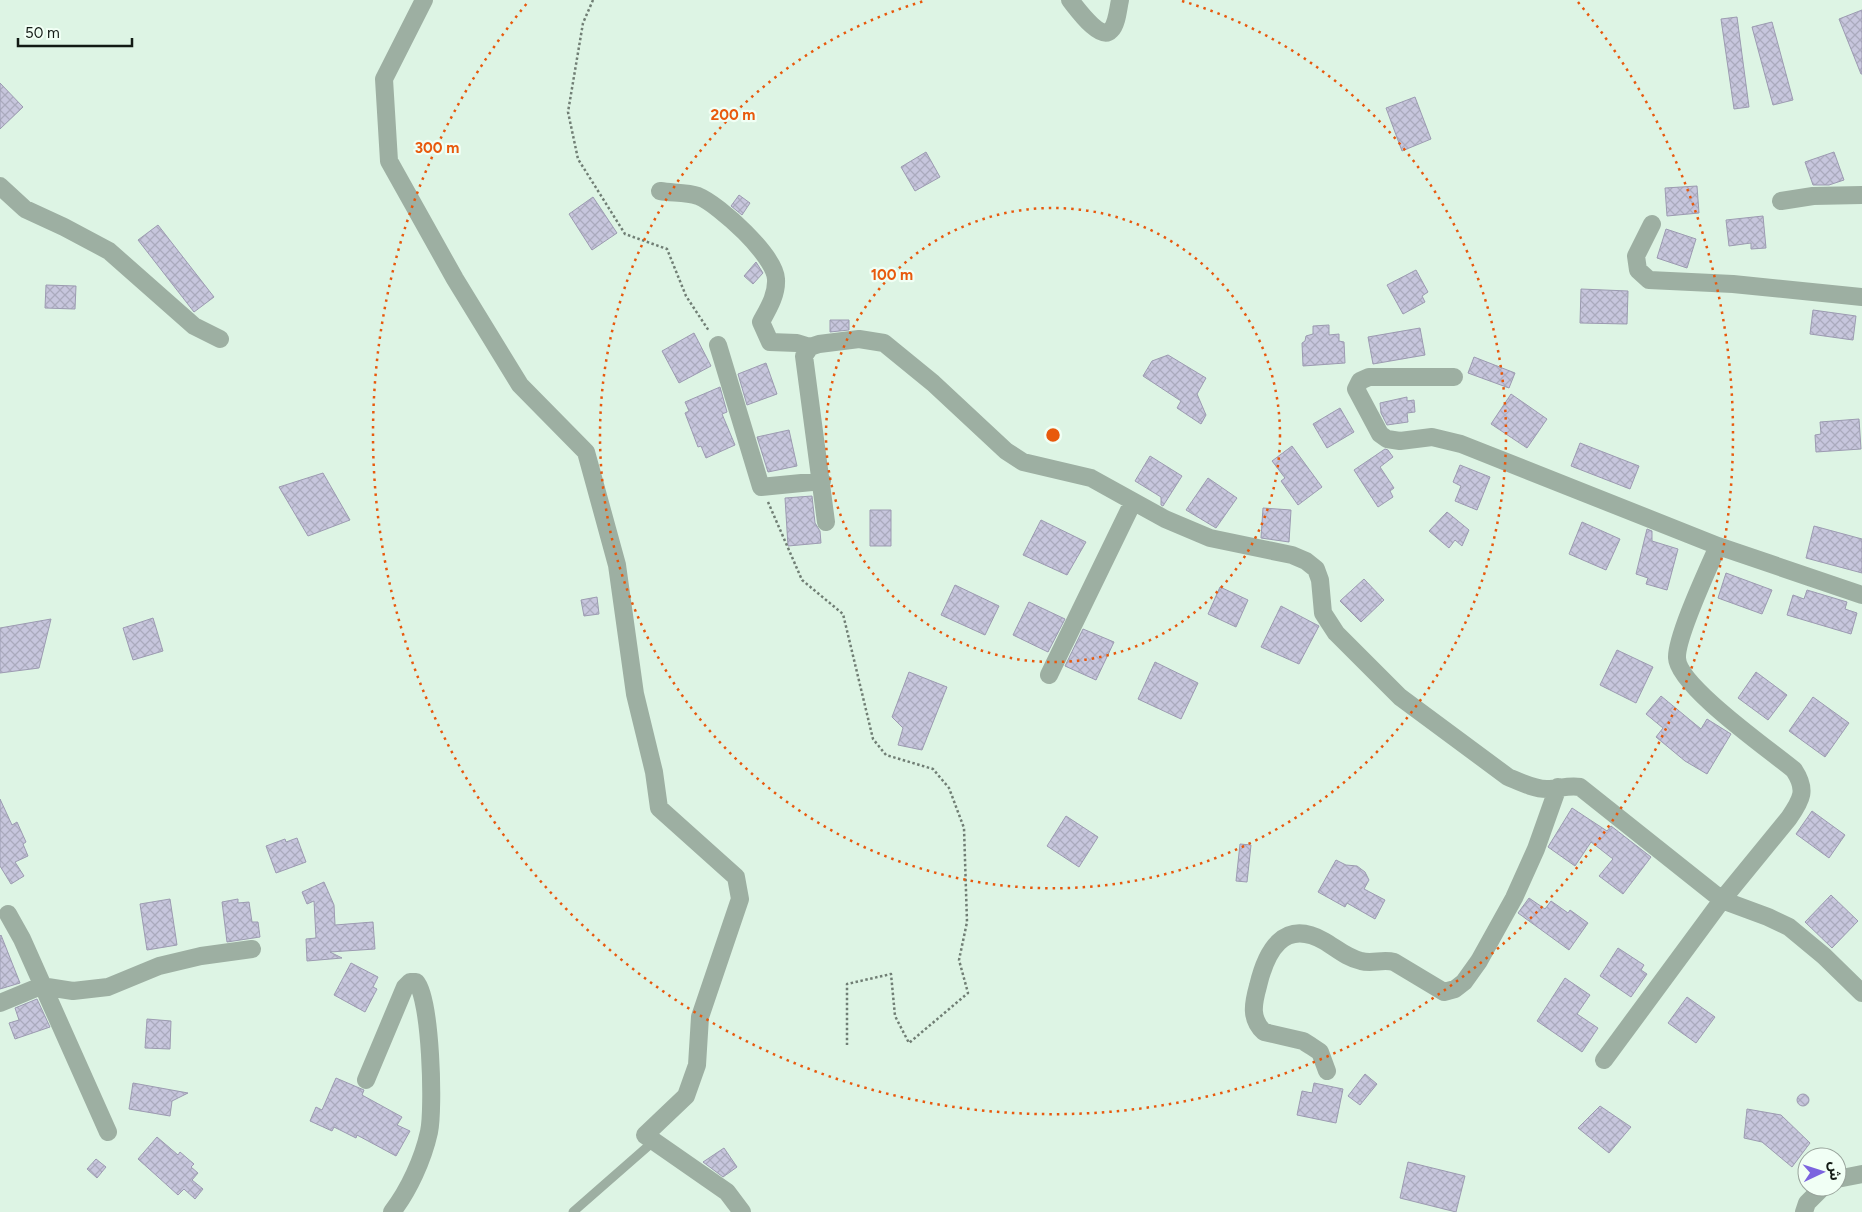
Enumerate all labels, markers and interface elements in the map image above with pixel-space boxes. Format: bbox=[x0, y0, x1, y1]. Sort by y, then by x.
scale bar bbox=[18, 15, 131, 47]
text: 50 m bbox=[25, 24, 60, 42]
text: 200 m bbox=[711, 106, 755, 124]
text: 300 m bbox=[415, 139, 459, 157]
text: 100 m bbox=[871, 266, 913, 284]
centre of rings bbox=[1044, 426, 1062, 444]
north arrow bbox=[1797, 1147, 1847, 1197]
text: ش bbox=[1825, 1161, 1844, 1181]

